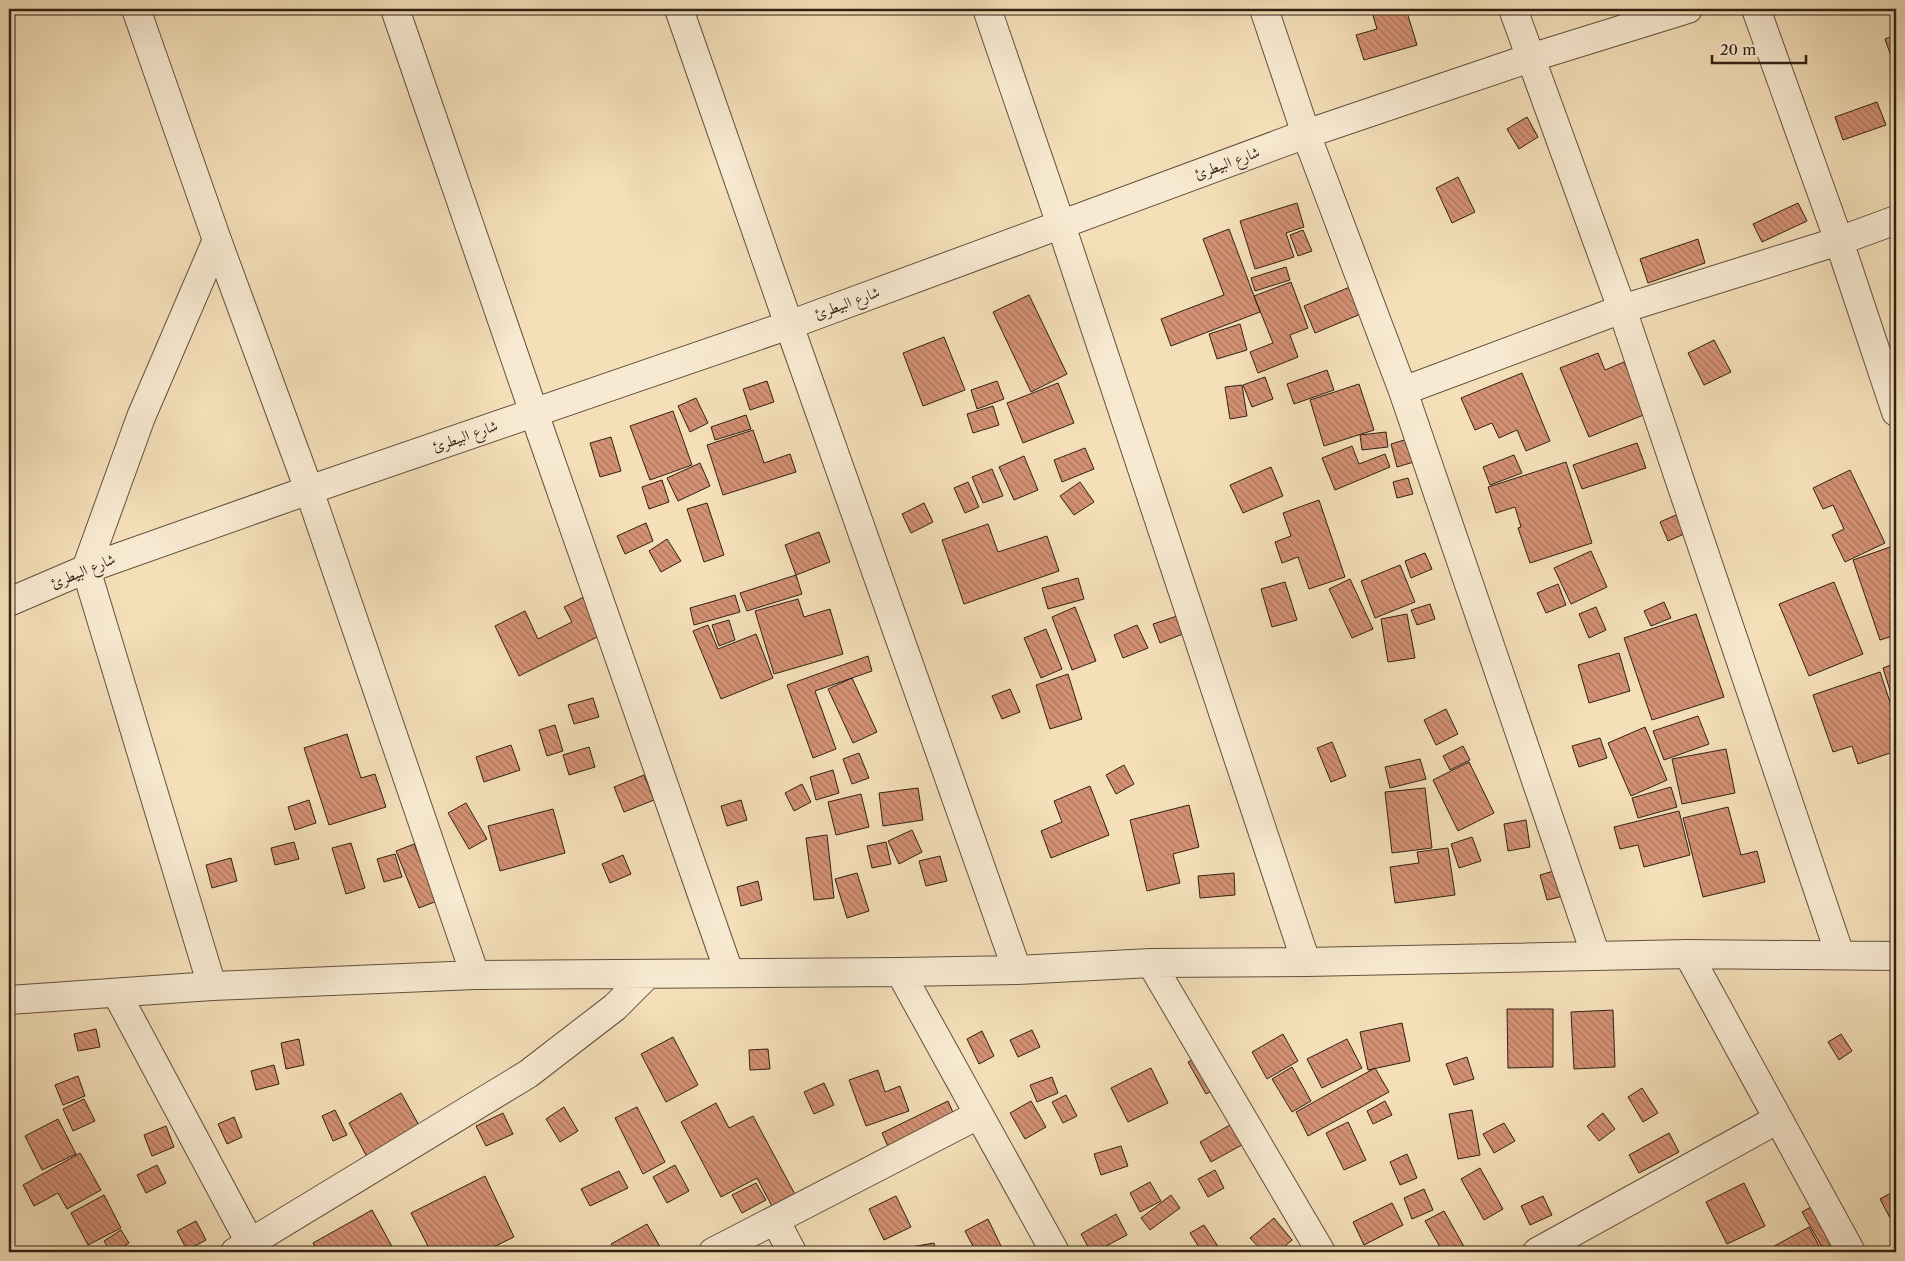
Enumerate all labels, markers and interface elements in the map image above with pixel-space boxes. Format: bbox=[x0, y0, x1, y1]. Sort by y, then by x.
scale bar bbox=[1712, 32, 1806, 64]
text: 20 m bbox=[1720, 40, 1756, 59]
street label: شارع البيطرئ bbox=[1192, 142, 1263, 187]
street label: شارع البيطرئ bbox=[812, 282, 883, 327]
street label: شارع البيطرئ bbox=[430, 415, 501, 459]
street label: شارع البيطرئ bbox=[48, 549, 119, 596]

